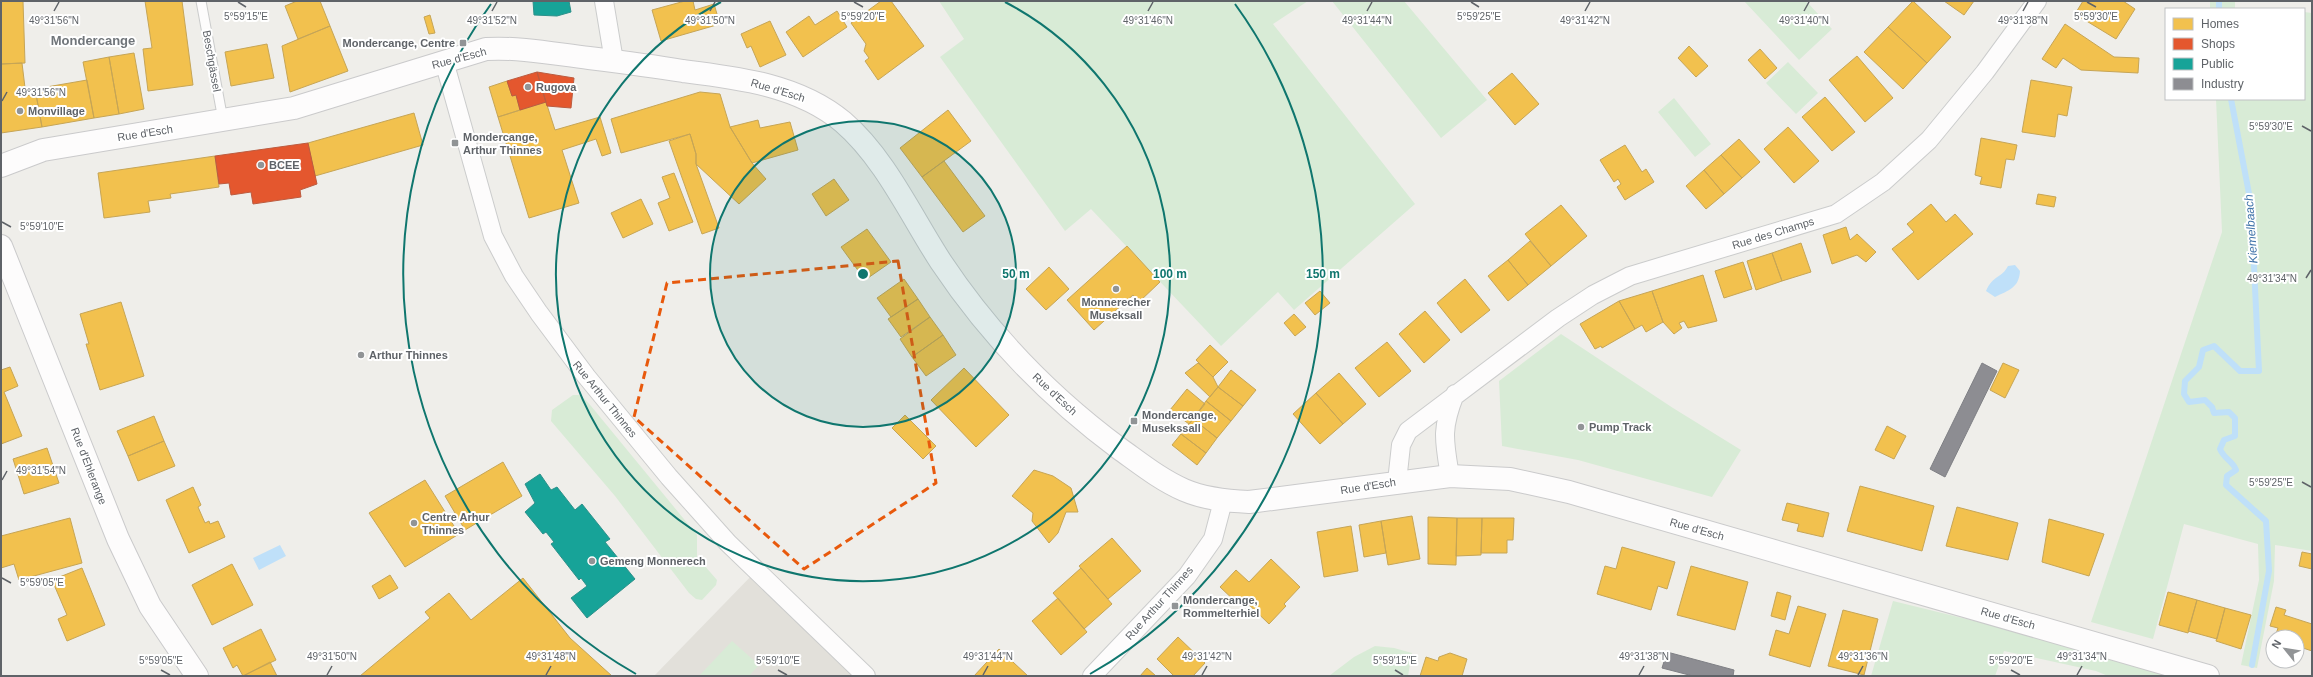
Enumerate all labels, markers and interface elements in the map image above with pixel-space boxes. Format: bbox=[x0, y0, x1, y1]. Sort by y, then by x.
legend bbox=[2165, 8, 2305, 100]
text: 5°59'15"E bbox=[224, 11, 268, 22]
text: 5°59'20"E bbox=[841, 11, 885, 22]
text: 5°59'25"E bbox=[1457, 11, 1501, 22]
text: 5°59'30"E bbox=[2074, 11, 2118, 22]
text: 49°31'56"N bbox=[29, 15, 79, 26]
text: 49°31'52"N bbox=[467, 15, 517, 26]
text: 49°31'50"N bbox=[685, 15, 735, 26]
text: 49°31'46"N bbox=[1123, 15, 1173, 26]
text: 49°31'44"N bbox=[1342, 15, 1392, 26]
text: 49°31'42"N bbox=[1560, 15, 1610, 26]
text: 49°31'40"N bbox=[1779, 15, 1829, 26]
text: 49°31'38"N bbox=[1998, 15, 2048, 26]
text: Homes bbox=[2201, 17, 2239, 31]
street label: Beschgässel bbox=[201, 29, 223, 93]
district label: Mondercange bbox=[51, 33, 135, 48]
place label: Mondercange, Centre bbox=[343, 37, 455, 49]
text: Shops bbox=[2201, 37, 2235, 51]
marker: Mondercange, Centre bbox=[458, 38, 468, 48]
street label: Rue d'Esch bbox=[430, 45, 488, 71]
text: Public bbox=[2201, 57, 2234, 71]
street label: Rue d'Esch bbox=[750, 76, 806, 104]
text: Industry bbox=[2201, 77, 2244, 91]
place label: Rugova bbox=[536, 81, 577, 93]
marker: Rugova bbox=[523, 82, 533, 92]
text: 49°31'56"N bbox=[16, 87, 66, 98]
place label: Monvillage bbox=[28, 105, 85, 117]
marker: Monvillage bbox=[15, 106, 25, 116]
text: 5°59'30"E bbox=[2249, 121, 2293, 132]
street label: Rue d'Esch bbox=[116, 123, 174, 143]
place label: Mondercange, Arthur Thinnes bbox=[463, 131, 542, 156]
marker: Mondercange, Arthur Thinnes bbox=[450, 138, 460, 148]
place label: BCEE bbox=[269, 159, 300, 171]
marker: BCEE bbox=[256, 160, 266, 170]
water label: Kiemelbaach bbox=[2242, 194, 2260, 264]
street label: Rue des Champs bbox=[1731, 215, 1816, 251]
text: 5°59'10"E bbox=[20, 221, 64, 232]
centre of rings bbox=[856, 267, 870, 281]
text: 50 m bbox=[1002, 267, 1030, 281]
text: 100 m bbox=[1153, 267, 1187, 281]
text: 150 m bbox=[1306, 267, 1340, 281]
text: 49°31'34"N bbox=[2247, 273, 2297, 284]
marker: Monnerecher Museksall bbox=[1111, 284, 1121, 294]
place label: Monnerecher Museksall bbox=[1081, 296, 1151, 321]
place label: Arthur Thinnes bbox=[369, 349, 448, 361]
marker: Arthur Thinnes bbox=[356, 350, 366, 360]
street label: Rue Arthur Thinnes bbox=[571, 358, 640, 440]
street label: Rue d'Esch bbox=[1030, 371, 1080, 417]
place label: Mondercange, Musekssall bbox=[1142, 409, 1217, 434]
marker: Mondercange, Musekssall bbox=[1129, 416, 1139, 426]
place label: Pump Track bbox=[1589, 421, 1652, 433]
marker: Pump Track bbox=[1576, 422, 1586, 432]
street label: Rue d'Ehlerange bbox=[69, 426, 109, 506]
text: 49°31'54"N bbox=[16, 465, 66, 476]
street label: Rue d'Esch bbox=[1339, 476, 1397, 496]
text: 5°59'25"E bbox=[2249, 477, 2293, 488]
place label: Centre Arhur Thinnes bbox=[422, 511, 490, 536]
street label: Rue d'Esch bbox=[1668, 516, 1726, 542]
marker: Centre Arhur Thinnes bbox=[409, 518, 419, 528]
place label: Gemeng Monnerech bbox=[600, 555, 706, 567]
marker: Gemeng Monnerech bbox=[587, 556, 597, 566]
street label: Rue Arthur Thinnes bbox=[1123, 563, 1195, 642]
text: 5°59'05"E bbox=[20, 577, 64, 588]
place label: Mondercange, Rommelterhiel bbox=[1183, 594, 1259, 619]
marker: Mondercange, Rommelterhiel bbox=[1170, 601, 1180, 611]
street label: Rue d'Esch bbox=[1979, 605, 2037, 631]
north arrow bbox=[2265, 629, 2305, 669]
text: N bbox=[2269, 638, 2284, 650]
text: 49°31'50"N bbox=[307, 651, 357, 662]
text: 49°31'48"N bbox=[526, 651, 576, 662]
text: 49°31'44"N bbox=[963, 651, 1013, 662]
text: 49°31'42"N bbox=[1182, 651, 1232, 662]
text: 49°31'38"N bbox=[1619, 651, 1669, 662]
text: 49°31'36"N bbox=[1838, 651, 1888, 662]
text: 49°31'34"N bbox=[2057, 651, 2107, 662]
text: 5°59'05"E bbox=[139, 655, 183, 666]
text: 5°59'10"E bbox=[756, 655, 800, 666]
text: 5°59'15"E bbox=[1373, 655, 1417, 666]
text: 5°59'20"E bbox=[1989, 655, 2033, 666]

